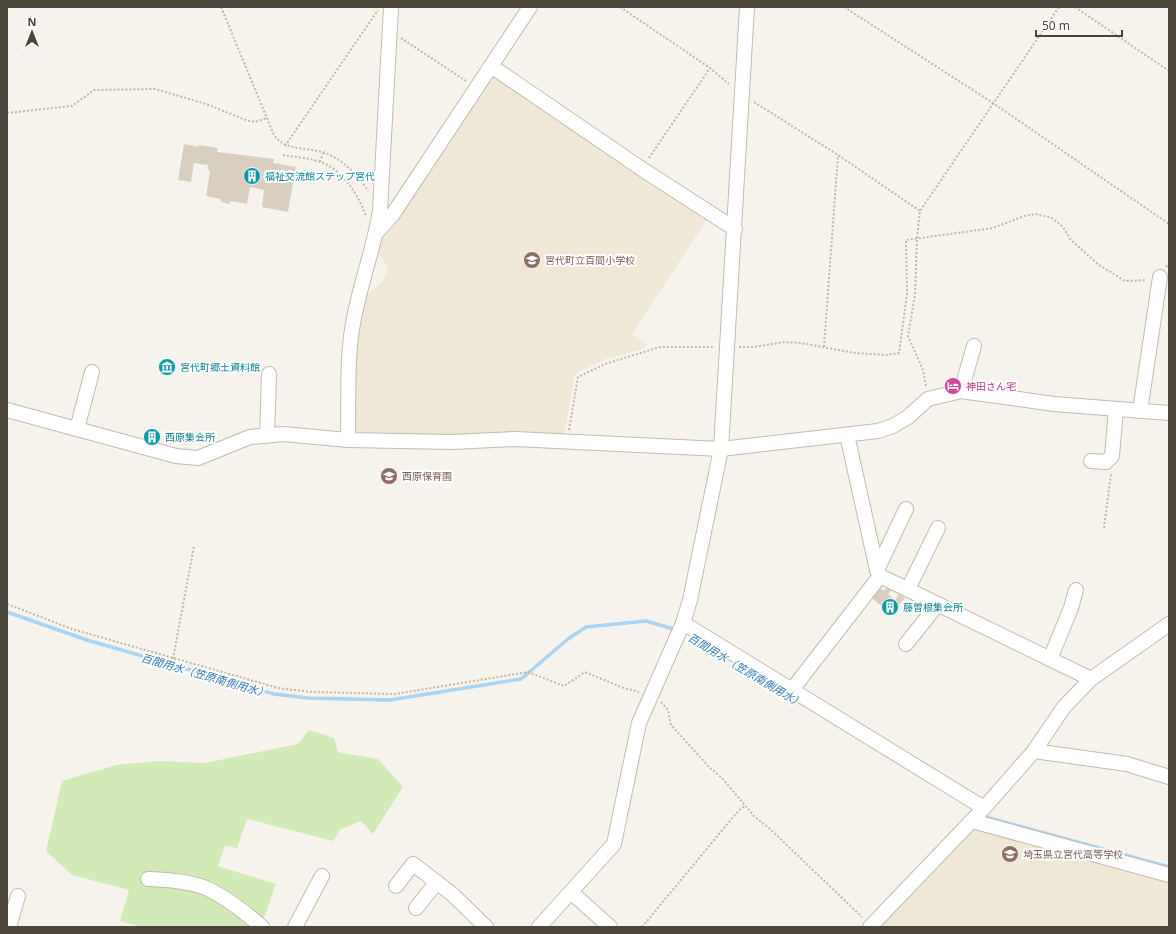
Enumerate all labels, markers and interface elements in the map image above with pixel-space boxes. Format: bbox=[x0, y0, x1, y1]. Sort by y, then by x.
north arrow bbox=[12, 12, 52, 52]
scale bar bbox=[1036, 12, 1122, 38]
text: N bbox=[28, 14, 36, 29]
text: 50 m bbox=[1042, 17, 1070, 34]
building icon: 福祉交流館ステップ宮代 bbox=[242, 166, 262, 186]
place label: 福祉交流館ステップ宮代 bbox=[265, 169, 375, 183]
school or university icon: 宮代町立百間小学校 bbox=[522, 250, 542, 270]
place label: 宮代町立百間小学校 bbox=[545, 253, 635, 267]
museum icon: 宮代町郷土資料館 bbox=[157, 357, 177, 377]
place label: 宮代町郷土資料館 bbox=[180, 360, 260, 374]
hotel icon: 神田さん宅 bbox=[943, 376, 963, 396]
place label: 神田さん宅 bbox=[966, 379, 1016, 393]
building icon: 西原集会所 bbox=[142, 427, 162, 447]
place label: 西原集会所 bbox=[165, 430, 215, 444]
school or university icon: 西原保育園 bbox=[379, 466, 399, 486]
place label: 西原保育園 bbox=[402, 469, 452, 483]
building icon: 藤曽根集会所 bbox=[880, 597, 900, 617]
place label: 藤曽根集会所 bbox=[903, 600, 963, 614]
water label: 百間用水（笠原南側用水） bbox=[686, 630, 806, 710]
water label: 百間用水（笠原南側用水） bbox=[139, 650, 271, 700]
school or university icon: 埼玉県立宮代高等学校 bbox=[1000, 844, 1020, 864]
place label: 埼玉県立宮代高等学校 bbox=[1023, 847, 1123, 861]

